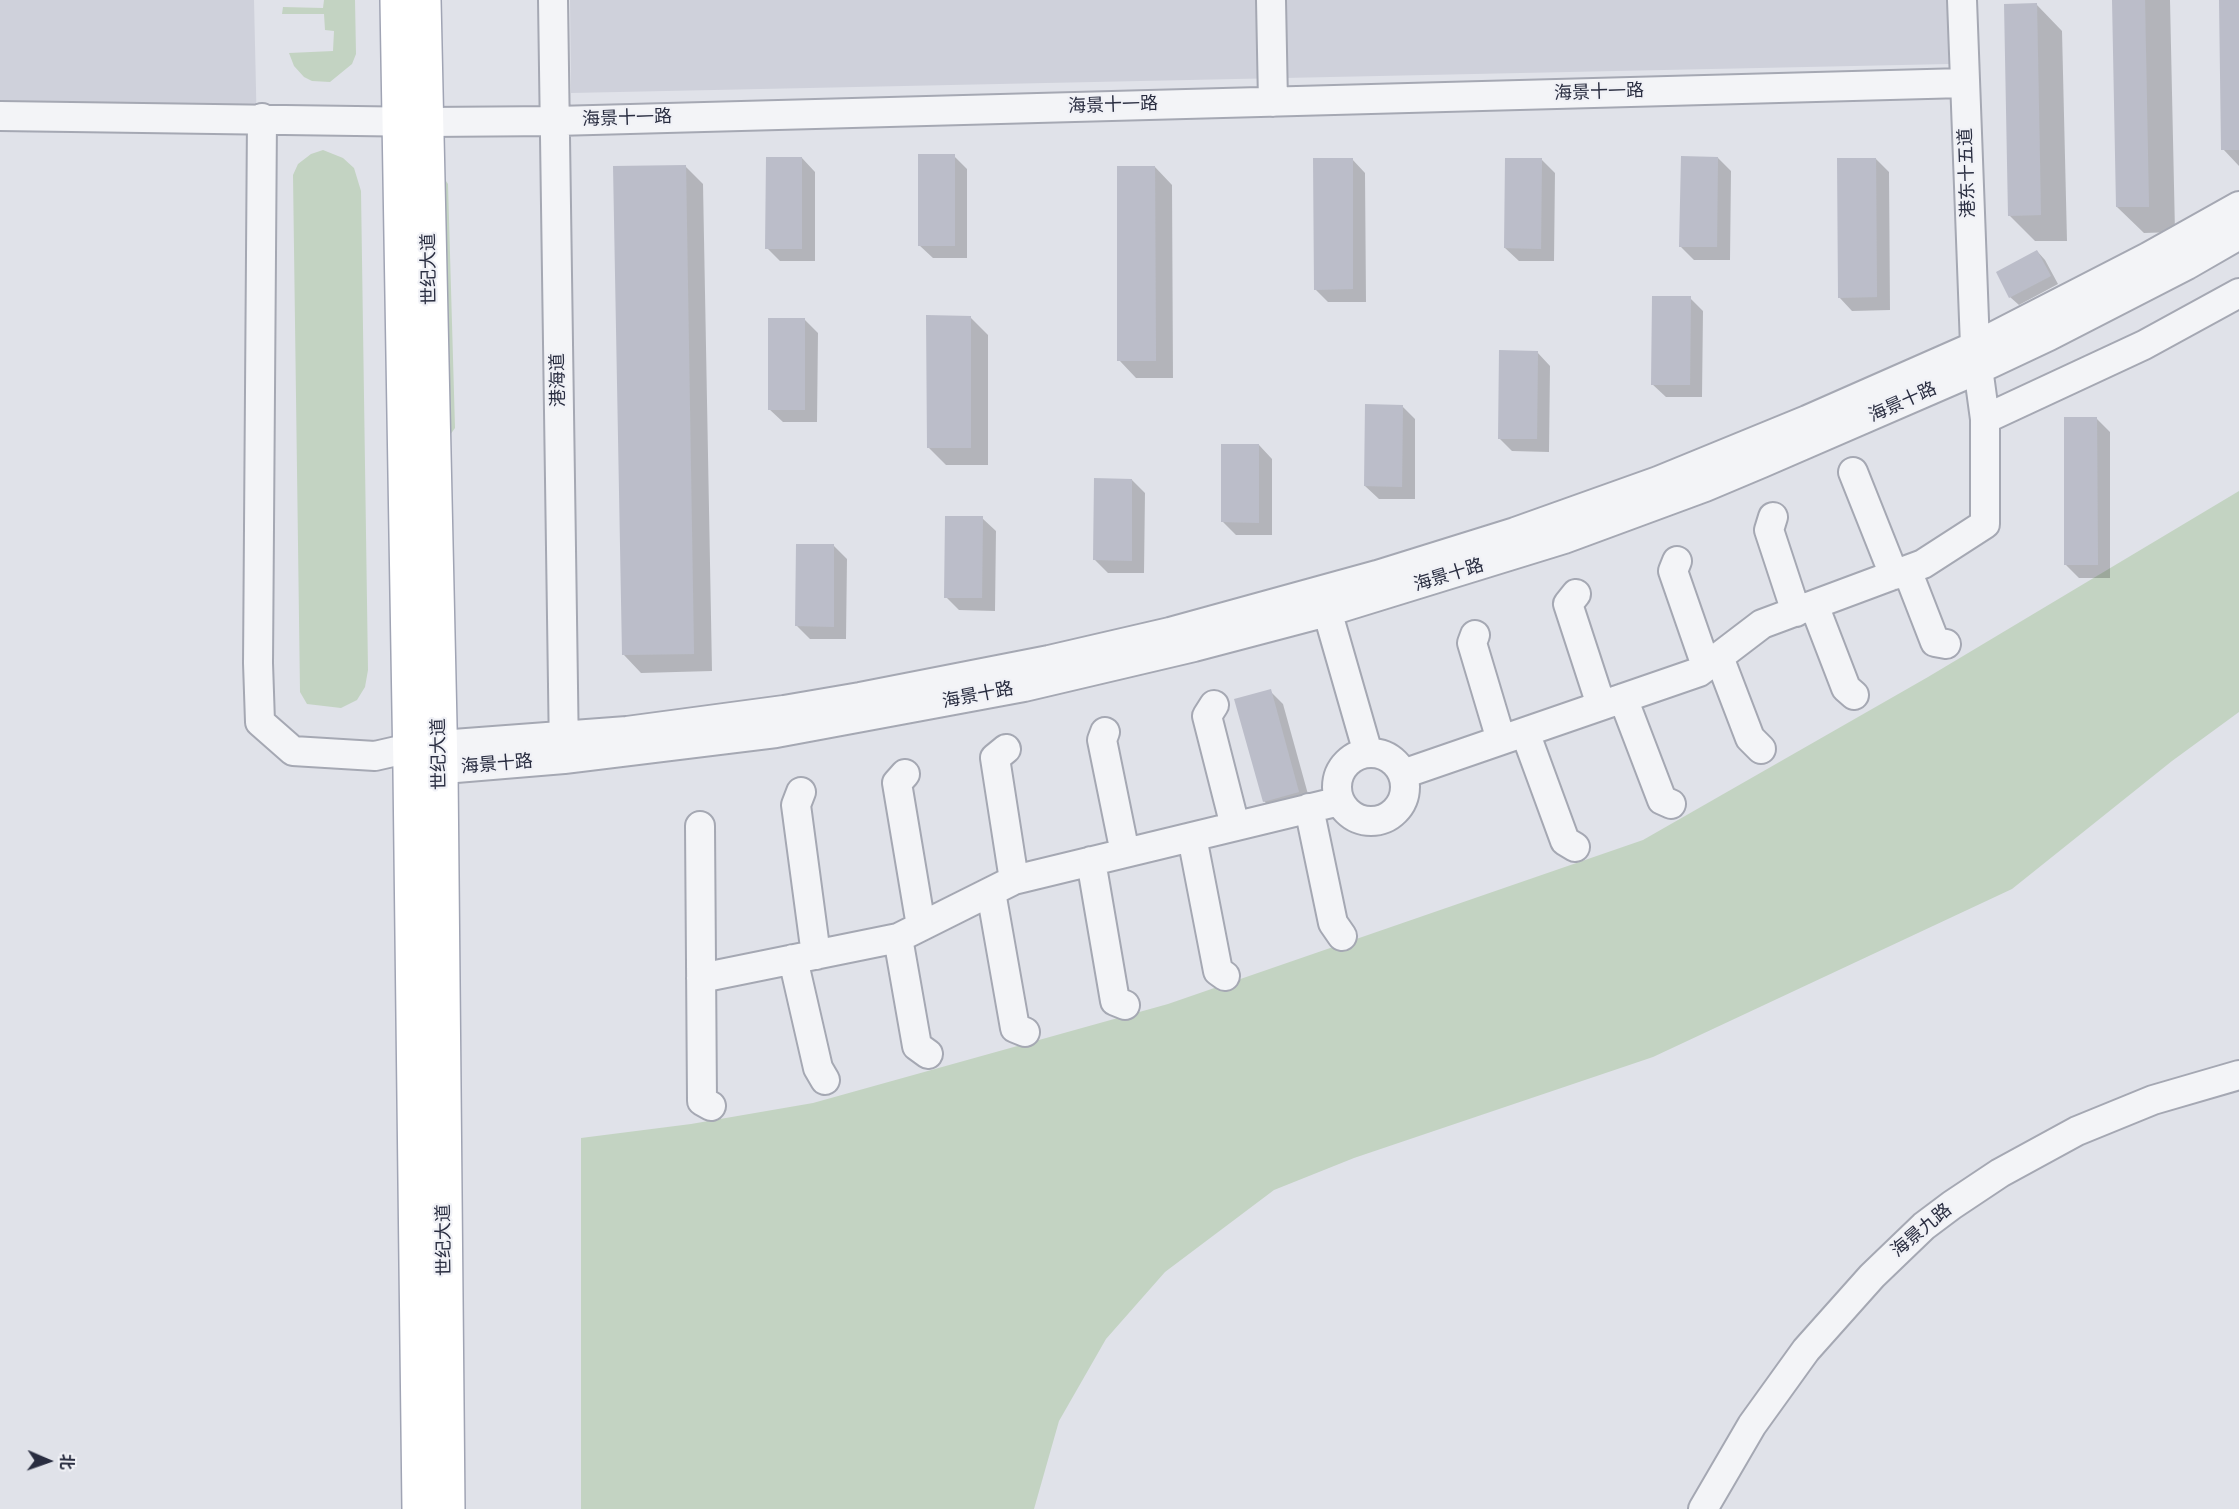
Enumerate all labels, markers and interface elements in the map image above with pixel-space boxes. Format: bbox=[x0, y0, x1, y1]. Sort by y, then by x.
street label: 海景十一路 bbox=[1554, 81, 1644, 105]
street label: 海景十一路 bbox=[1068, 94, 1158, 118]
street label: 海景十一路 bbox=[582, 107, 672, 131]
street label: 港东十五道 bbox=[1956, 128, 1980, 218]
street label: 世纪大道 bbox=[419, 233, 441, 305]
street label: 港海道 bbox=[548, 353, 570, 407]
street label: 海景十路 bbox=[1866, 378, 1940, 428]
street label: 海景十路 bbox=[1411, 555, 1487, 597]
street label: 海景十路 bbox=[941, 679, 1015, 713]
street label: 世纪大道 bbox=[429, 718, 451, 790]
street label: 海景十路 bbox=[460, 751, 534, 779]
street label: 海景九路 bbox=[1887, 1200, 1957, 1262]
street label: 世纪大道 bbox=[434, 1204, 456, 1276]
north arrow bbox=[18, 1431, 78, 1491]
text: 北 bbox=[55, 1453, 78, 1470]

